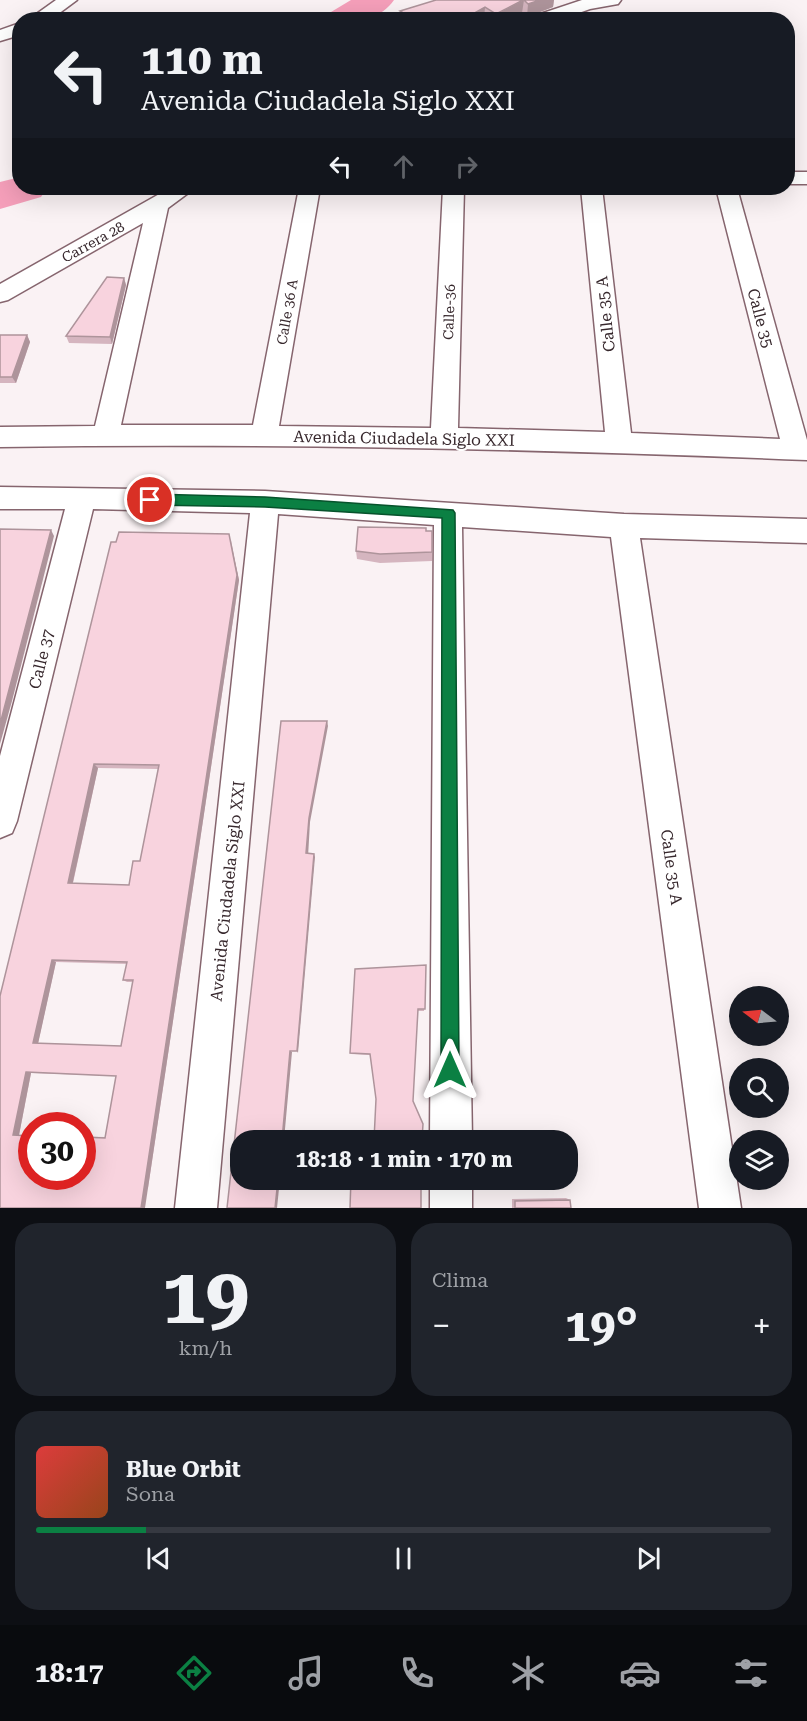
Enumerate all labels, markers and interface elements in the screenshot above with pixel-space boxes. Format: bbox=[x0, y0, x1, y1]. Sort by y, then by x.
text: 110 m bbox=[141, 35, 263, 84]
icon: left bbox=[42, 36, 120, 114]
text: Avenida Ciudadela Siglo XXI bbox=[141, 85, 515, 117]
icon: left bbox=[324, 150, 357, 183]
icon: ahead bbox=[387, 150, 420, 183]
icon: right bbox=[450, 150, 483, 183]
street label: Carrera 28 bbox=[59, 218, 127, 266]
street label: Calle 35 A bbox=[592, 274, 619, 353]
street label: Calle 36 A bbox=[273, 278, 301, 346]
street label: Calle-36 bbox=[440, 284, 458, 340]
street label: Calle 35 bbox=[743, 286, 778, 350]
street label: Avenida Ciudadela Siglo XXI bbox=[293, 427, 515, 450]
pin bbox=[124, 474, 175, 525]
icon: arrive bbox=[133, 483, 166, 516]
street label: Calle 37 bbox=[25, 627, 58, 691]
street label: Avenida Ciudadela Siglo XXI bbox=[206, 780, 249, 1002]
street label: Calle 35 A bbox=[657, 828, 686, 907]
north arrow bbox=[729, 986, 789, 1046]
map controls bbox=[729, 986, 789, 1190]
position arrow bbox=[418, 1038, 482, 1102]
button: search bbox=[729, 1058, 789, 1118]
speed limit sign: 30 bbox=[18, 1112, 96, 1190]
button: layers bbox=[729, 1130, 789, 1190]
text: 18:18 · 1 min · 170 m bbox=[295, 1147, 513, 1172]
text: 19 bbox=[162, 1251, 249, 1342]
text: Clima bbox=[432, 1268, 488, 1292]
text: 19° bbox=[565, 1299, 638, 1352]
text: − bbox=[432, 1306, 450, 1345]
text: + bbox=[753, 1306, 771, 1345]
text: km/h bbox=[179, 1336, 232, 1360]
text: Blue Orbit bbox=[126, 1457, 241, 1482]
text: Sona bbox=[126, 1482, 175, 1506]
icon: previous bbox=[142, 1542, 175, 1575]
icon: pause bbox=[387, 1542, 420, 1575]
icon: next bbox=[632, 1542, 665, 1575]
icon: directions bbox=[173, 1652, 215, 1694]
icon: music bbox=[285, 1652, 327, 1694]
icon: phone bbox=[396, 1652, 438, 1694]
icon: climate bbox=[507, 1652, 549, 1694]
icon: car bbox=[619, 1652, 661, 1694]
icon: filters bbox=[730, 1652, 772, 1694]
text: 18:17 bbox=[35, 1657, 104, 1689]

